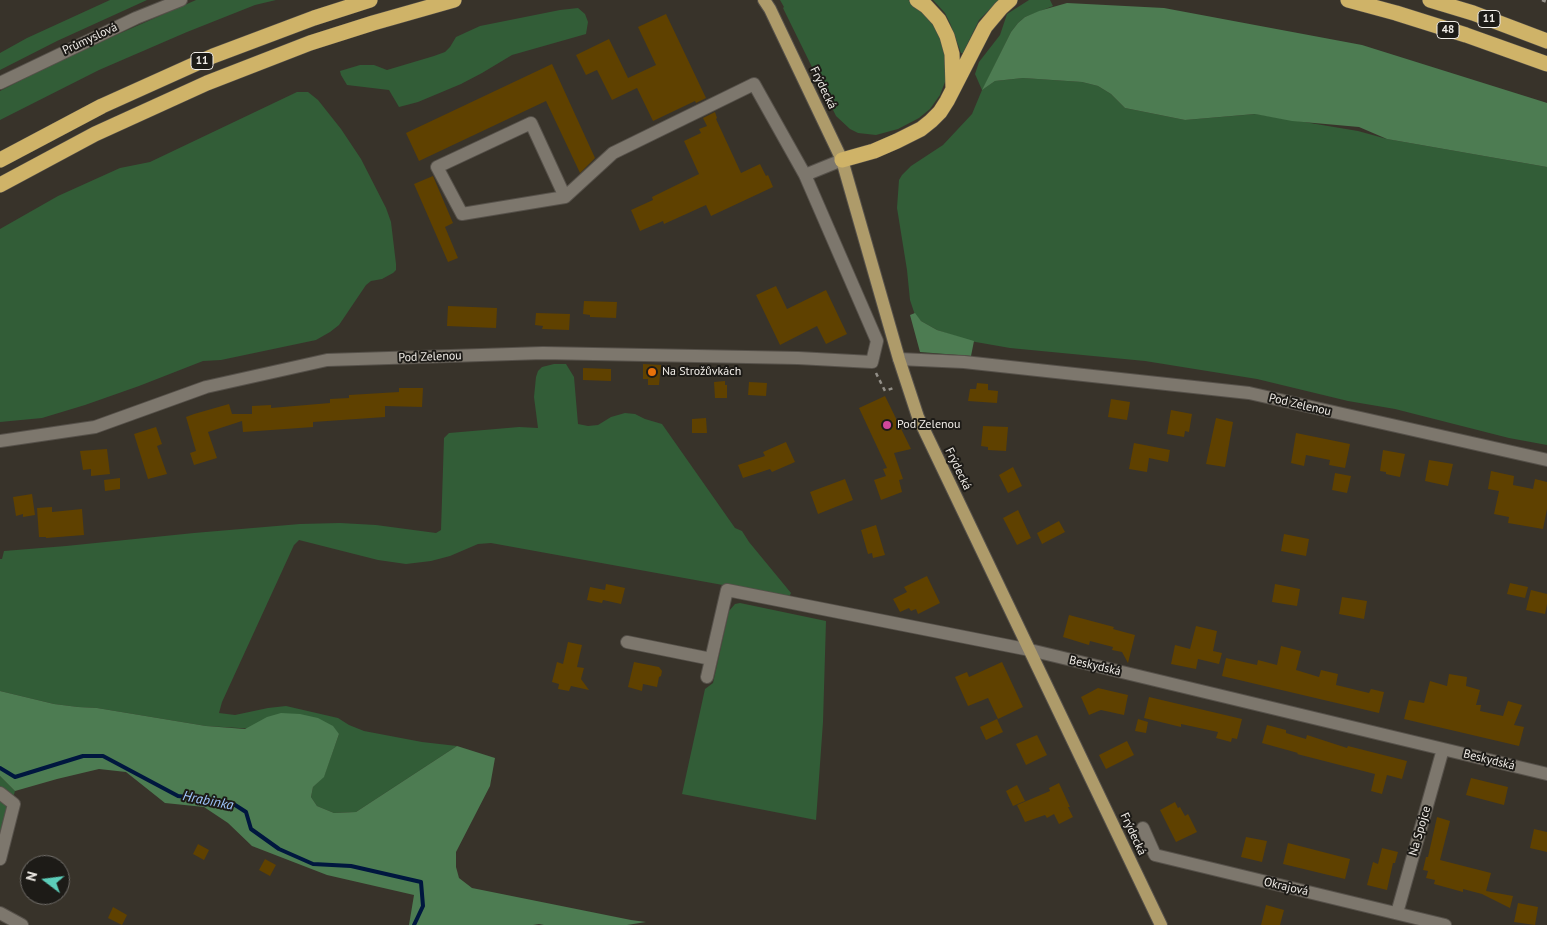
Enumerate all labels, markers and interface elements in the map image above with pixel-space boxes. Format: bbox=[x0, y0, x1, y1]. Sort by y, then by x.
road number: 11 bbox=[1478, 10, 1500, 28]
street label: Průmyslová bbox=[60, 20, 120, 58]
road number: 48 bbox=[1437, 22, 1459, 38]
road number: 11 bbox=[191, 52, 213, 70]
street label: Frýdecká bbox=[807, 64, 839, 112]
street label: Pod Zelenou bbox=[398, 349, 462, 365]
place label: Na Strožůvkách bbox=[662, 365, 741, 379]
marker: Na Strožůvkách bbox=[646, 366, 658, 378]
street label: Pod Zelenou bbox=[1267, 391, 1333, 419]
place label: Pod Zelenou bbox=[897, 418, 960, 432]
marker: Pod Zelenou bbox=[881, 419, 893, 431]
street label: Frýdecká bbox=[942, 445, 974, 493]
street label: Beskydská bbox=[1068, 653, 1122, 679]
street label: Beskydská bbox=[1462, 747, 1516, 773]
water label: Hrabinka bbox=[181, 788, 235, 814]
street label: Na Spojce bbox=[1406, 805, 1434, 857]
street label: Frýdecká bbox=[1117, 810, 1149, 858]
north arrow bbox=[20, 855, 70, 905]
text: N bbox=[22, 870, 41, 883]
street label: Okrajová bbox=[1262, 875, 1310, 899]

